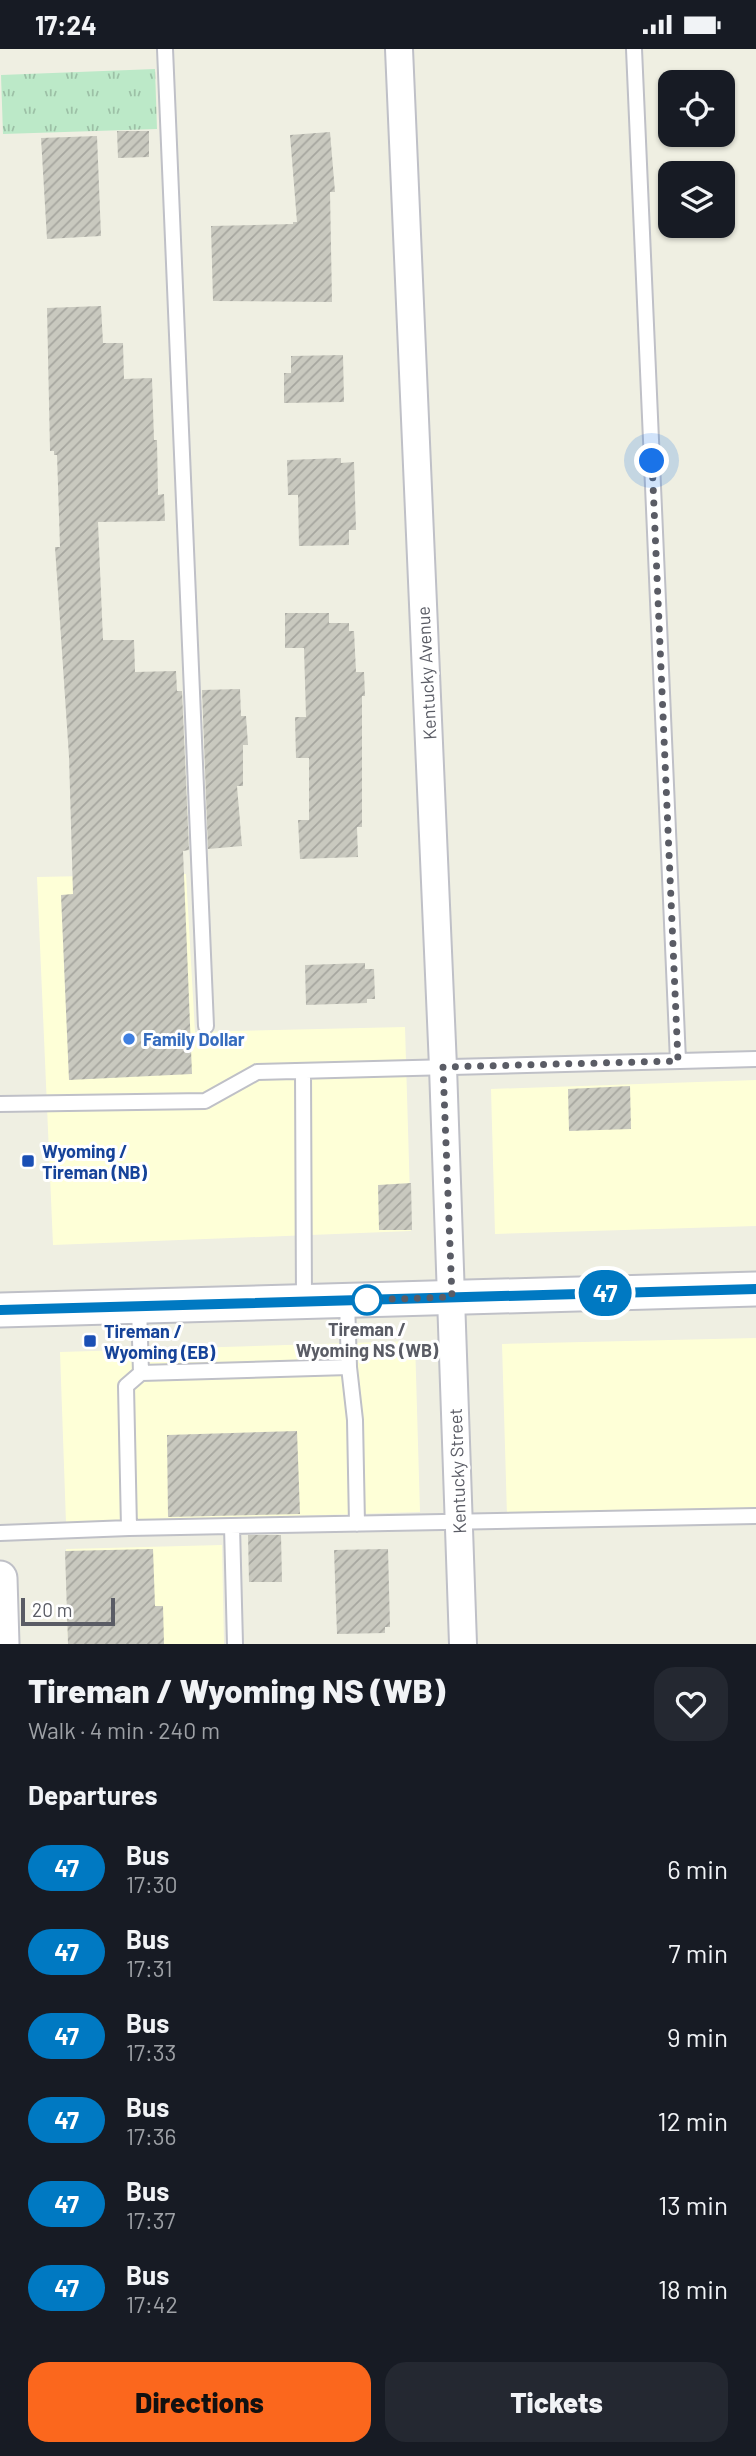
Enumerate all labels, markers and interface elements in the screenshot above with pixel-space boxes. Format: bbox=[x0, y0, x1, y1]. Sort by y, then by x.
text: 17:24 bbox=[35, 9, 97, 40]
map controls bbox=[658, 70, 735, 238]
button: locate bbox=[658, 70, 735, 147]
button: layers bbox=[658, 161, 735, 238]
your location bbox=[634, 443, 669, 478]
street label: Kentucky Avenue bbox=[412, 606, 440, 740]
place label: Family Dollar bbox=[143, 1028, 245, 1050]
marker: Family Dollar bbox=[121, 1031, 137, 1047]
place label: Wyoming / Tireman (NB) bbox=[42, 1140, 148, 1183]
marker: Wyoming / Tireman (NB) bbox=[20, 1153, 36, 1169]
line badge: 47 bbox=[574, 1270, 636, 1316]
text: 47 bbox=[593, 1278, 617, 1307]
marker: Tireman / Wyoming NS (WB) bbox=[352, 1285, 382, 1315]
place label: Tireman / Wyoming NS (WB) bbox=[296, 1318, 439, 1361]
place label: Tireman / Wyoming (EB) bbox=[104, 1320, 216, 1363]
marker: Tireman / Wyoming (EB) bbox=[82, 1333, 98, 1349]
street label: Kentucky Street bbox=[444, 1408, 470, 1534]
scale bar bbox=[21, 1595, 116, 1627]
text: 20 m bbox=[32, 1598, 72, 1621]
button: heart bbox=[654, 1667, 728, 1741]
text: Tireman / Wyoming NS (WB) bbox=[28, 1670, 445, 1710]
text: Walk · 4 min · 240 m bbox=[28, 1716, 220, 1744]
text: Departures bbox=[28, 1779, 158, 1810]
text: Bus bbox=[126, 1839, 169, 1870]
text: 47 bbox=[54, 1853, 79, 1882]
text: 6 min bbox=[667, 1853, 728, 1884]
text: 17:30 bbox=[126, 1870, 178, 1898]
text: Bus bbox=[126, 1923, 169, 1954]
text: 47 bbox=[54, 1937, 79, 1966]
text: 7 min bbox=[668, 1937, 728, 1968]
text: 17:31 bbox=[126, 1954, 172, 1982]
text: Bus bbox=[126, 2007, 169, 2038]
text: 47 bbox=[54, 2021, 79, 2050]
text: 9 min bbox=[667, 2021, 728, 2052]
text: 17:33 bbox=[126, 2038, 176, 2066]
text: Bus bbox=[126, 2091, 169, 2122]
text: 47 bbox=[54, 2105, 79, 2134]
text: 12 min bbox=[658, 2105, 728, 2136]
text: 17:36 bbox=[126, 2122, 176, 2150]
text: Bus bbox=[126, 2175, 169, 2206]
text: 47 bbox=[54, 2189, 79, 2218]
text: 13 min bbox=[658, 2189, 728, 2220]
text: 17:37 bbox=[126, 2206, 175, 2234]
text: Bus bbox=[126, 2259, 169, 2290]
text: 47 bbox=[54, 2273, 79, 2302]
text: 18 min bbox=[658, 2273, 728, 2304]
text: 17:42 bbox=[126, 2290, 178, 2318]
button: Directions bbox=[28, 2362, 371, 2442]
button: Tickets bbox=[385, 2362, 728, 2442]

